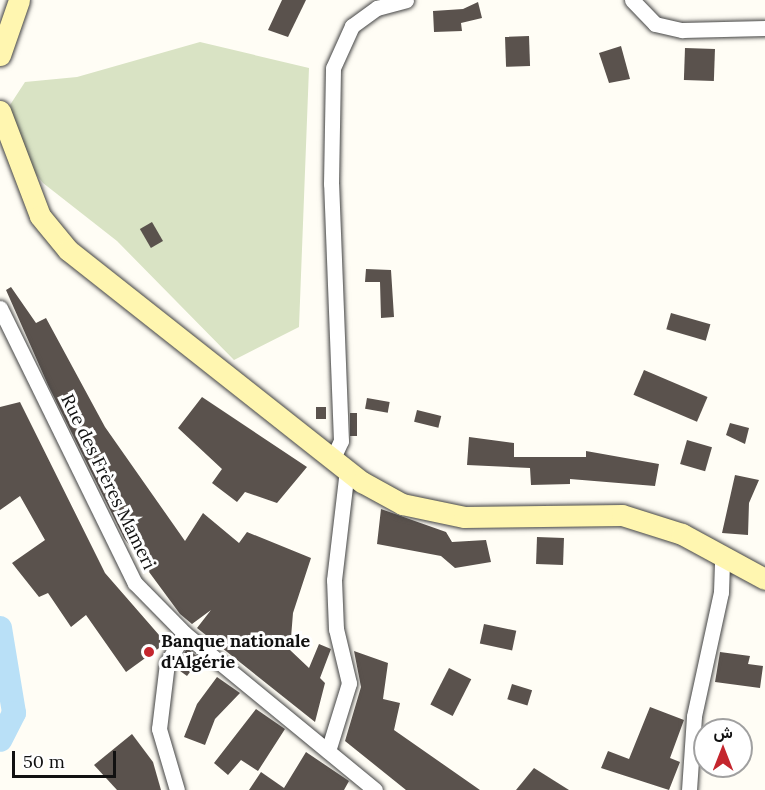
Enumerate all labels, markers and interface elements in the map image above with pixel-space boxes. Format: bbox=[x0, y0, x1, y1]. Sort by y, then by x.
street label: Rue des Frères Mameri bbox=[56, 391, 160, 573]
place label: Banque nationale d'Algérie bbox=[161, 631, 310, 674]
marker: Banque nationale d'Algérie bbox=[142, 645, 156, 659]
north arrow bbox=[693, 718, 753, 778]
text: ش bbox=[713, 722, 733, 742]
scale bar bbox=[15, 739, 118, 777]
text: 50 m bbox=[23, 750, 65, 773]

